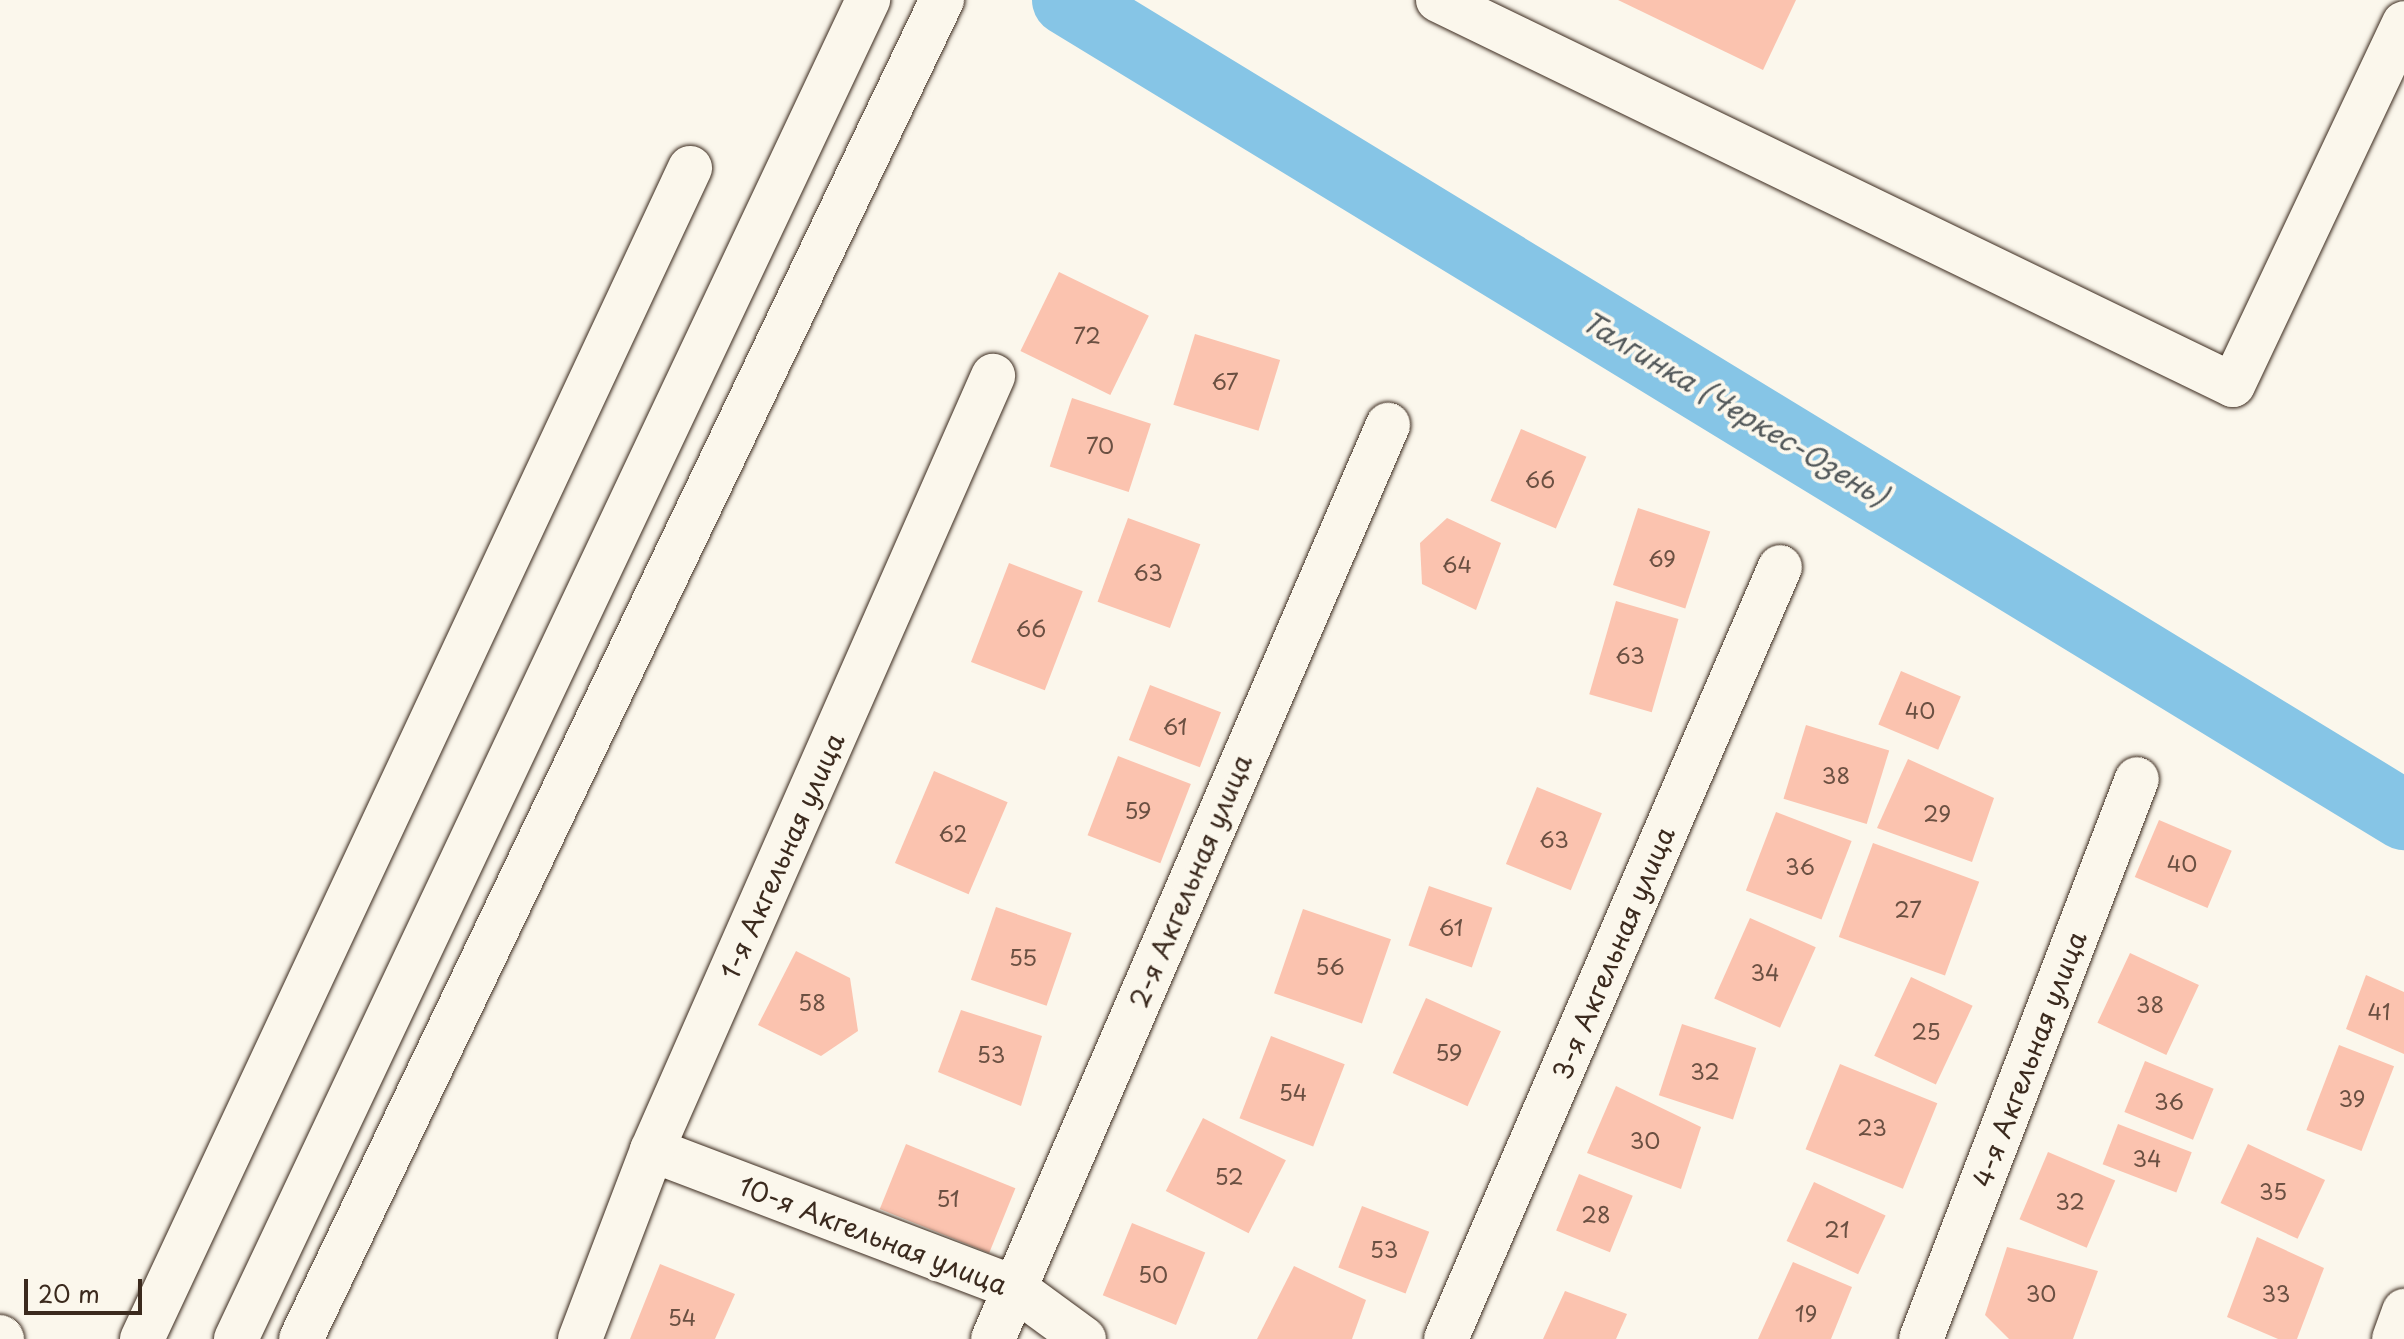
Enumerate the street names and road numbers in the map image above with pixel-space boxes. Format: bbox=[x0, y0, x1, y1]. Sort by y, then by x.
street label: 1-я Акгельная улица bbox=[713, 727, 851, 985]
street label: 2-я Акгельная улица bbox=[1122, 749, 1258, 1013]
street label: 3-я Акгельная улица bbox=[1545, 821, 1681, 1085]
street label: 4-я Акгельная улица bbox=[1966, 926, 2092, 1192]
street label: 10-я Акгельная улица bbox=[734, 1169, 1012, 1301]

